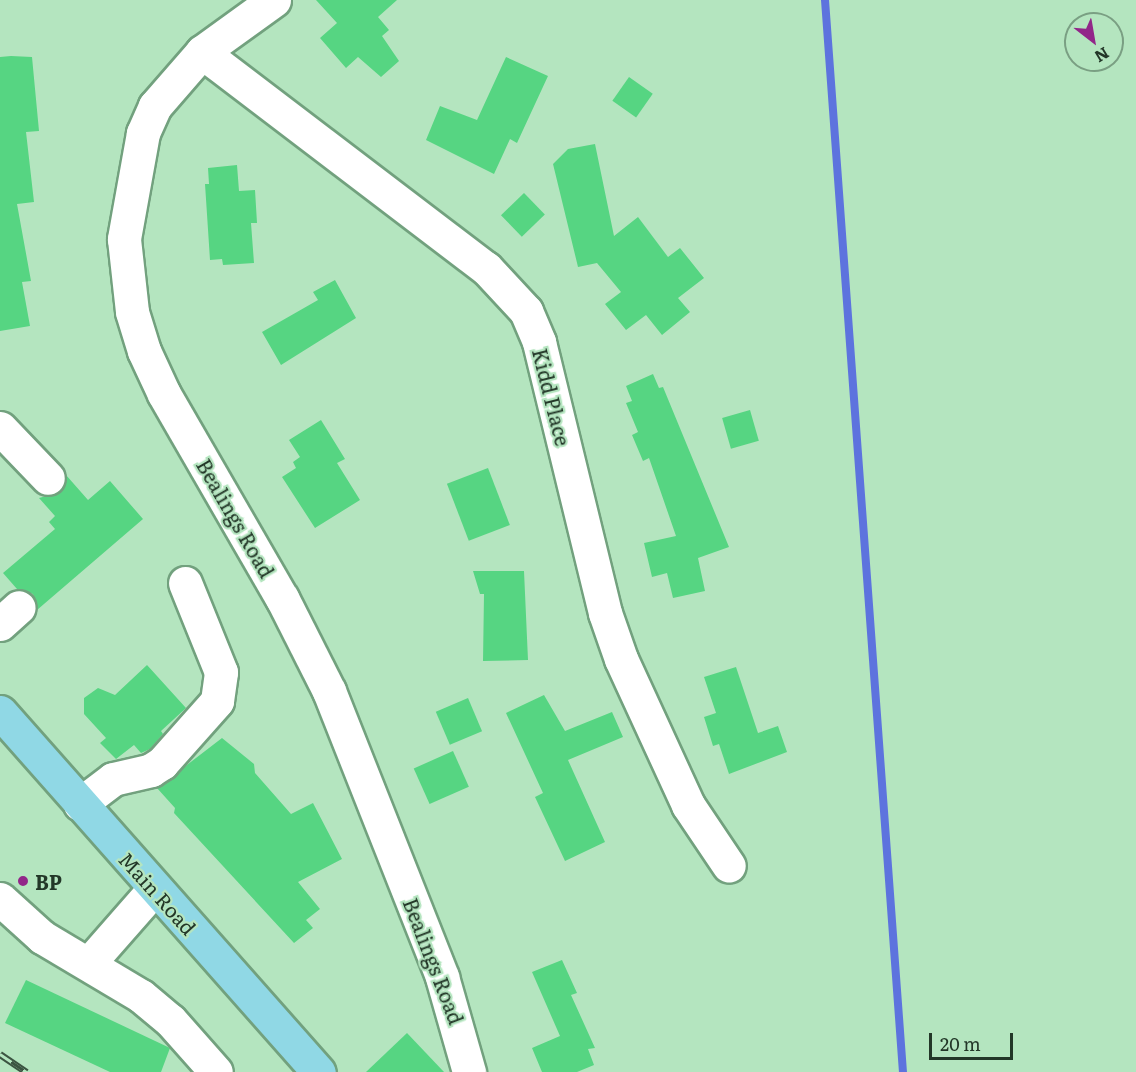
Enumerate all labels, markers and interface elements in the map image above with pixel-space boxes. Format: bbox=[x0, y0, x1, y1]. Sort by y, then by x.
north arrow bbox=[1064, 12, 1124, 72]
text: N bbox=[1090, 42, 1114, 69]
street label: Kidd Place bbox=[528, 346, 576, 448]
street label: Bealings Road bbox=[192, 454, 280, 582]
street label: Main Road bbox=[115, 847, 201, 939]
place label: BP bbox=[35, 869, 62, 893]
marker: BP bbox=[16, 874, 30, 888]
street label: Bealings Road bbox=[399, 894, 469, 1028]
scale bar bbox=[932, 1021, 1016, 1059]
text: 20 m bbox=[940, 1030, 981, 1057]

